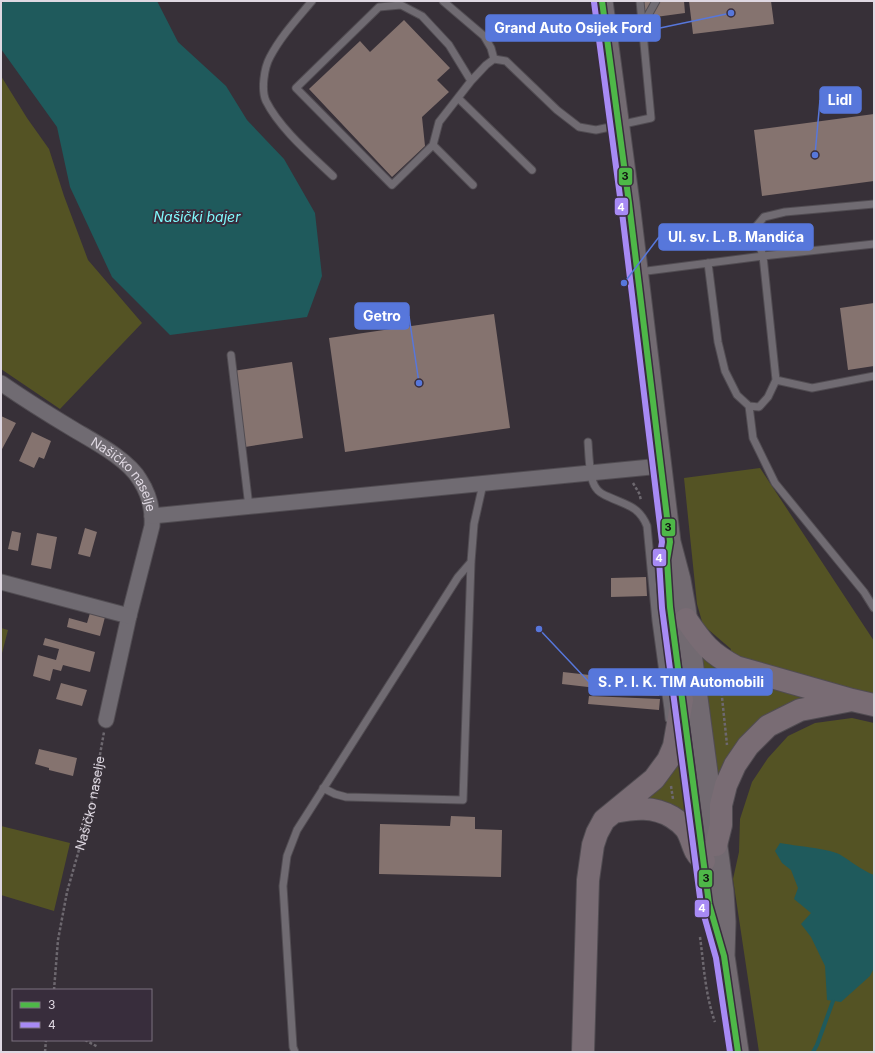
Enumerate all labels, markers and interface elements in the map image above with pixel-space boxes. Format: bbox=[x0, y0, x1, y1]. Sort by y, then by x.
callout: Grand Auto Osijek Ford bbox=[486, 15, 660, 41]
text: Grand Auto Osijek Ford bbox=[494, 19, 652, 36]
callout: Lidl bbox=[820, 87, 861, 113]
text: Lidl bbox=[828, 91, 852, 108]
line badge: 3 bbox=[618, 167, 633, 186]
text: 3 bbox=[621, 169, 629, 183]
line badge: 4 bbox=[614, 197, 629, 216]
text: 4 bbox=[617, 200, 625, 214]
water label: Našički bajer bbox=[154, 208, 241, 225]
callout: Ul. sv. L. B. Mandića bbox=[659, 224, 813, 250]
text: Ul. sv. L. B. Mandića bbox=[668, 228, 804, 245]
callout: Getro bbox=[355, 303, 409, 329]
text: Getro bbox=[363, 307, 401, 324]
street label: Našičko naselje bbox=[88, 433, 159, 513]
line badge: 3 bbox=[661, 518, 676, 537]
text: 3 bbox=[664, 520, 672, 534]
line badge: 4 bbox=[652, 548, 667, 567]
text: 4 bbox=[655, 551, 663, 565]
callout: S. P. I. K. TIM Automobili bbox=[589, 669, 772, 695]
text: S. P. I. K. TIM Automobili bbox=[598, 673, 764, 690]
street label: Našičko naselje bbox=[71, 755, 108, 852]
line badge: 3 bbox=[698, 869, 713, 888]
text: 3 bbox=[702, 871, 710, 885]
line badge: 4 bbox=[694, 899, 710, 918]
text: 4 bbox=[698, 901, 706, 915]
legend bbox=[12, 989, 152, 1041]
text: 3 bbox=[48, 997, 55, 1012]
text: 4 bbox=[48, 1017, 56, 1032]

